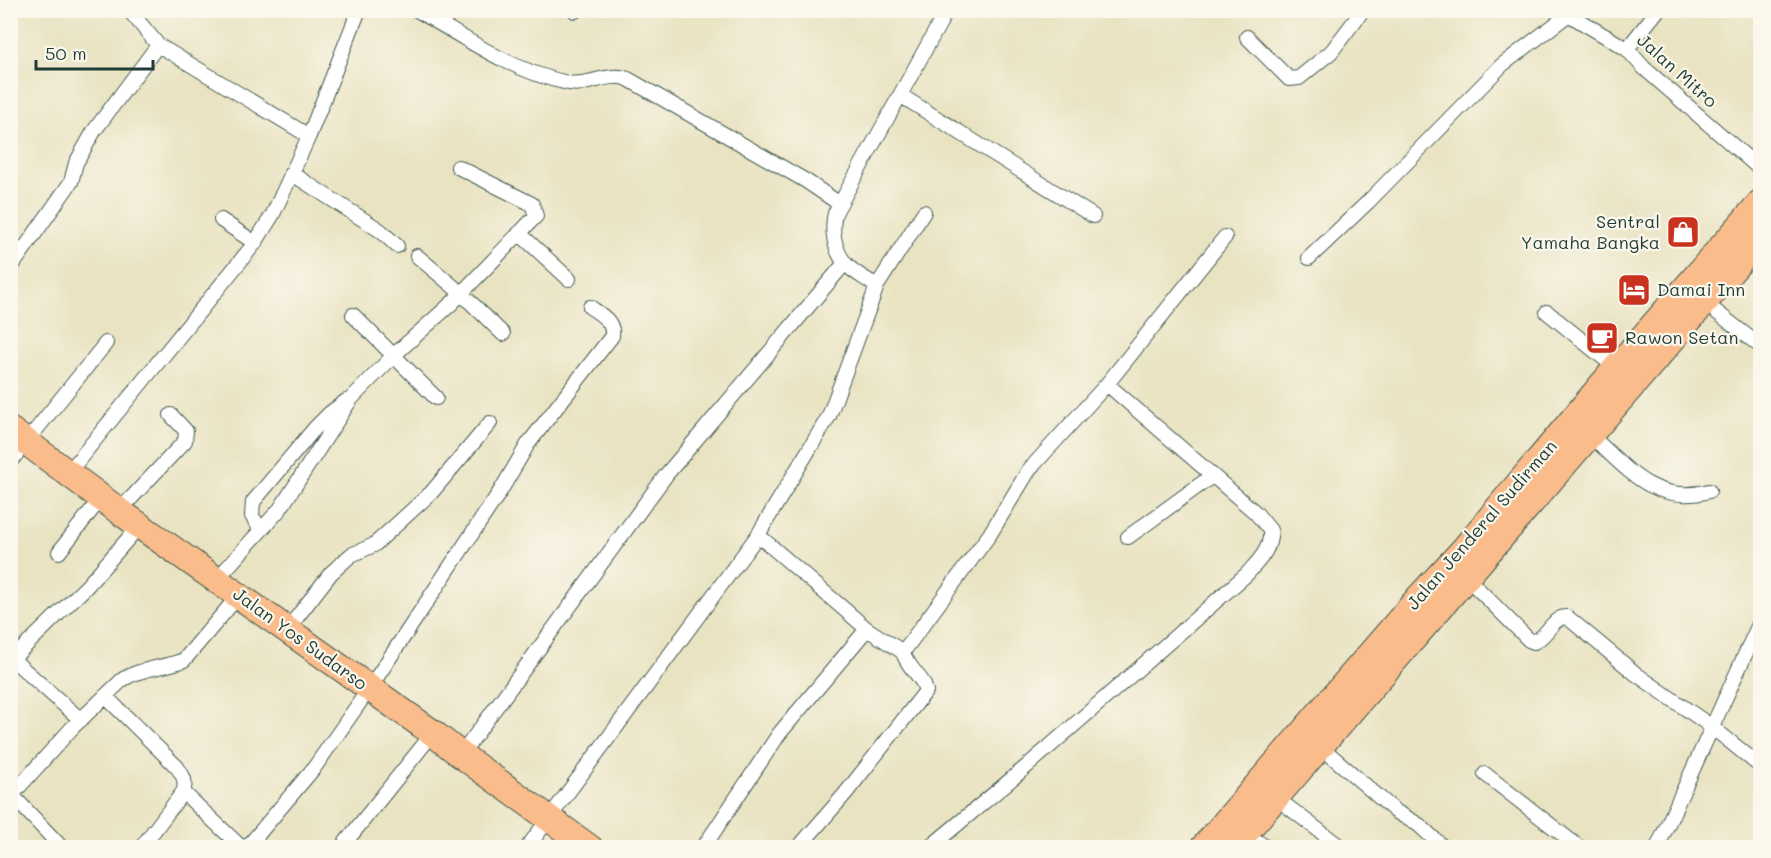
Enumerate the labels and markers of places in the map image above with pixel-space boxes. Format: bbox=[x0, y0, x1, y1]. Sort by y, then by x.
place label: Sentral Yamaha Bangka bbox=[1521, 209, 1660, 254]
shop icon: Sentral Yamaha Bangka bbox=[1665, 214, 1701, 250]
hotel icon: Damai Inn bbox=[1616, 272, 1652, 308]
place label: Damai Inn bbox=[1657, 277, 1745, 301]
cafe icon: Rawon Setan bbox=[1584, 320, 1620, 356]
place label: Rawon Setan bbox=[1625, 325, 1739, 349]

